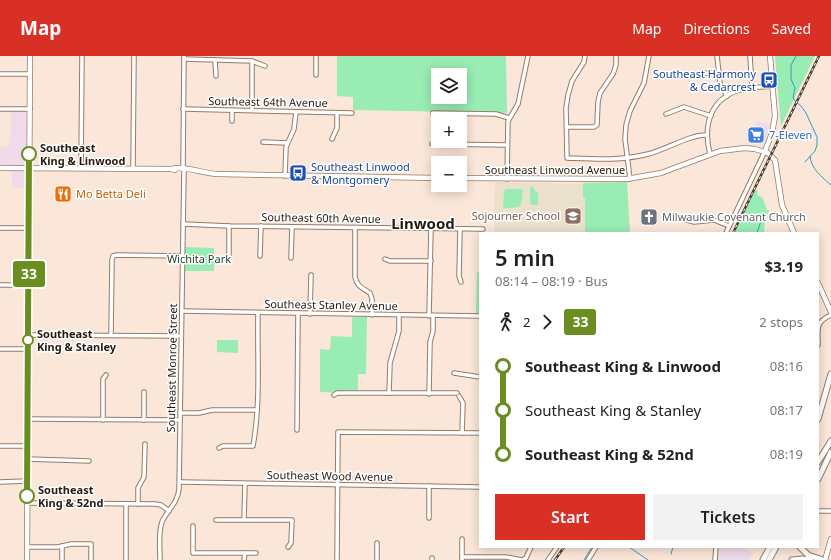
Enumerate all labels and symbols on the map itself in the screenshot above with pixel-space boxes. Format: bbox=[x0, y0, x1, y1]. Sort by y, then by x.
place label: Southeast Harmony & Cedarcrest bbox=[653, 66, 756, 94]
bus stop icon: Southeast Harmony & Cedarcrest bbox=[759, 70, 779, 90]
street label: Southeast 64th Avenue bbox=[208, 93, 328, 110]
supermarket icon: 7-Eleven bbox=[746, 125, 766, 145]
place label: 7-Eleven bbox=[769, 127, 812, 142]
place label: Southeast King & Linwood bbox=[40, 140, 125, 168]
marker: Southeast King & Linwood bbox=[21, 146, 37, 162]
place label: Southeast Linwood & Montgomery bbox=[311, 159, 410, 187]
street label: Southeast Linwood Avenue bbox=[485, 162, 625, 177]
bus stop icon: Southeast Linwood & Montgomery bbox=[288, 163, 308, 183]
restaurant icon: Mo Betta Deli bbox=[53, 184, 73, 204]
place label: Mo Betta Deli bbox=[76, 186, 146, 201]
school or university icon: Sojourner School bbox=[563, 206, 583, 226]
church icon: Milwaukie Covenant Church bbox=[639, 207, 659, 227]
place label: Sojourner School bbox=[472, 208, 560, 223]
street label: Southeast 60th Avenue bbox=[261, 209, 381, 226]
place label: Milwaukie Covenant Church bbox=[662, 209, 806, 224]
district label: Linwood bbox=[391, 213, 455, 233]
park label: Wichita Park bbox=[167, 251, 231, 266]
line badge: 33 bbox=[11, 261, 47, 287]
street label: Southeast Stanley Avenue bbox=[264, 296, 398, 313]
street label: Southeast Monroe Street bbox=[163, 303, 180, 433]
place label: Southeast King & Stanley bbox=[37, 326, 117, 354]
marker: Southeast King & Stanley bbox=[22, 334, 34, 346]
street label: Southeast Wood Avenue bbox=[267, 467, 393, 484]
place label: Southeast King & 52nd bbox=[38, 482, 103, 510]
marker: Southeast King & 52nd bbox=[19, 488, 35, 504]

